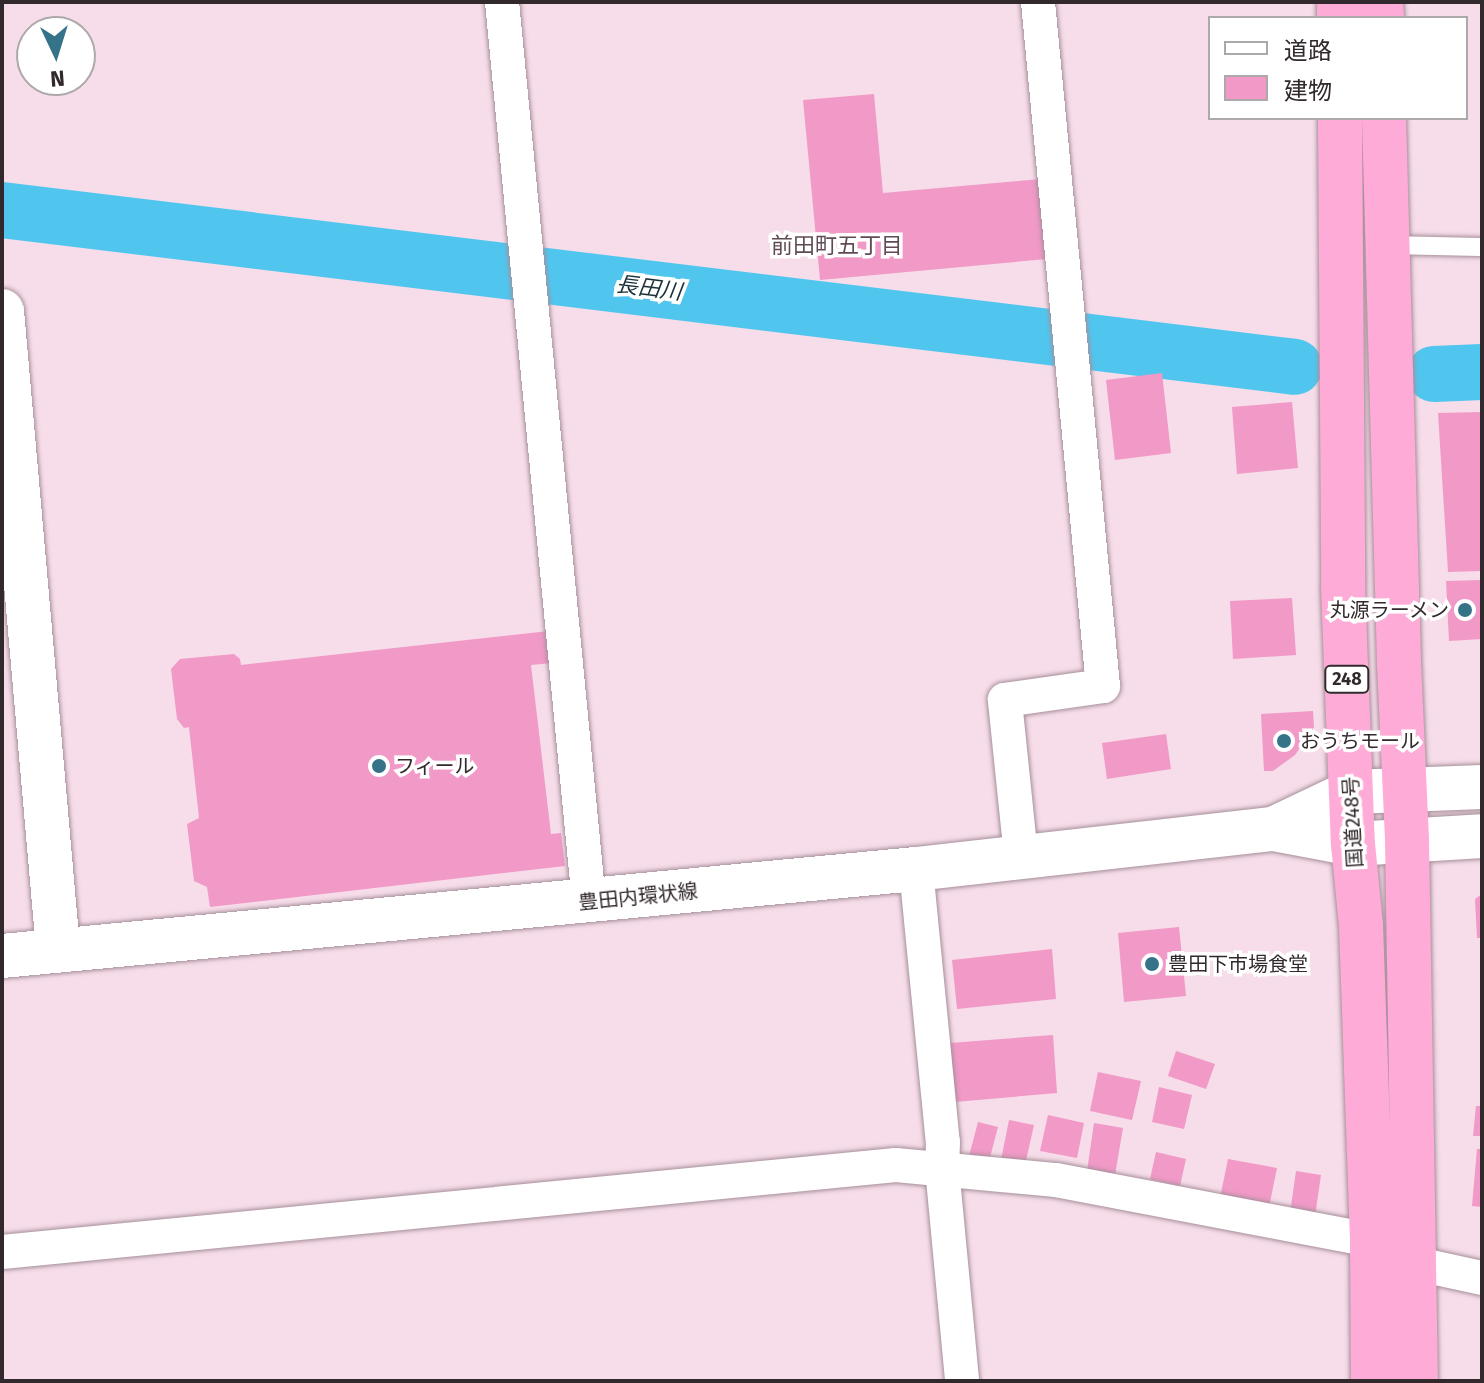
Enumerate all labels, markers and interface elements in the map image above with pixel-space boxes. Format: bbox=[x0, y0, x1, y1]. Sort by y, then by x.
north arrow bbox=[16, 16, 96, 96]
legend bbox=[1208, 16, 1468, 120]
text: 道路 bbox=[1284, 37, 1332, 65]
text: N bbox=[49, 64, 66, 92]
text: 建物 bbox=[1284, 77, 1332, 105]
district label: 前田町五丁目 bbox=[771, 233, 903, 259]
water label: 長田川 bbox=[615, 271, 683, 305]
place label: 丸源ラーメン bbox=[1329, 598, 1449, 622]
marker: 丸源ラーメン bbox=[1456, 601, 1474, 619]
road number: 248 bbox=[1323, 665, 1371, 693]
place label: おうちモール bbox=[1300, 729, 1420, 753]
marker: おうちモール bbox=[1275, 732, 1293, 750]
place label: フィール bbox=[395, 754, 475, 778]
marker: フィール bbox=[370, 757, 388, 775]
street label: 国道248号 bbox=[1339, 776, 1367, 868]
street label: 豊田内環状線 bbox=[577, 879, 699, 915]
place label: 豊田下市場食堂 bbox=[1168, 952, 1308, 976]
marker: 豊田下市場食堂 bbox=[1143, 955, 1161, 973]

